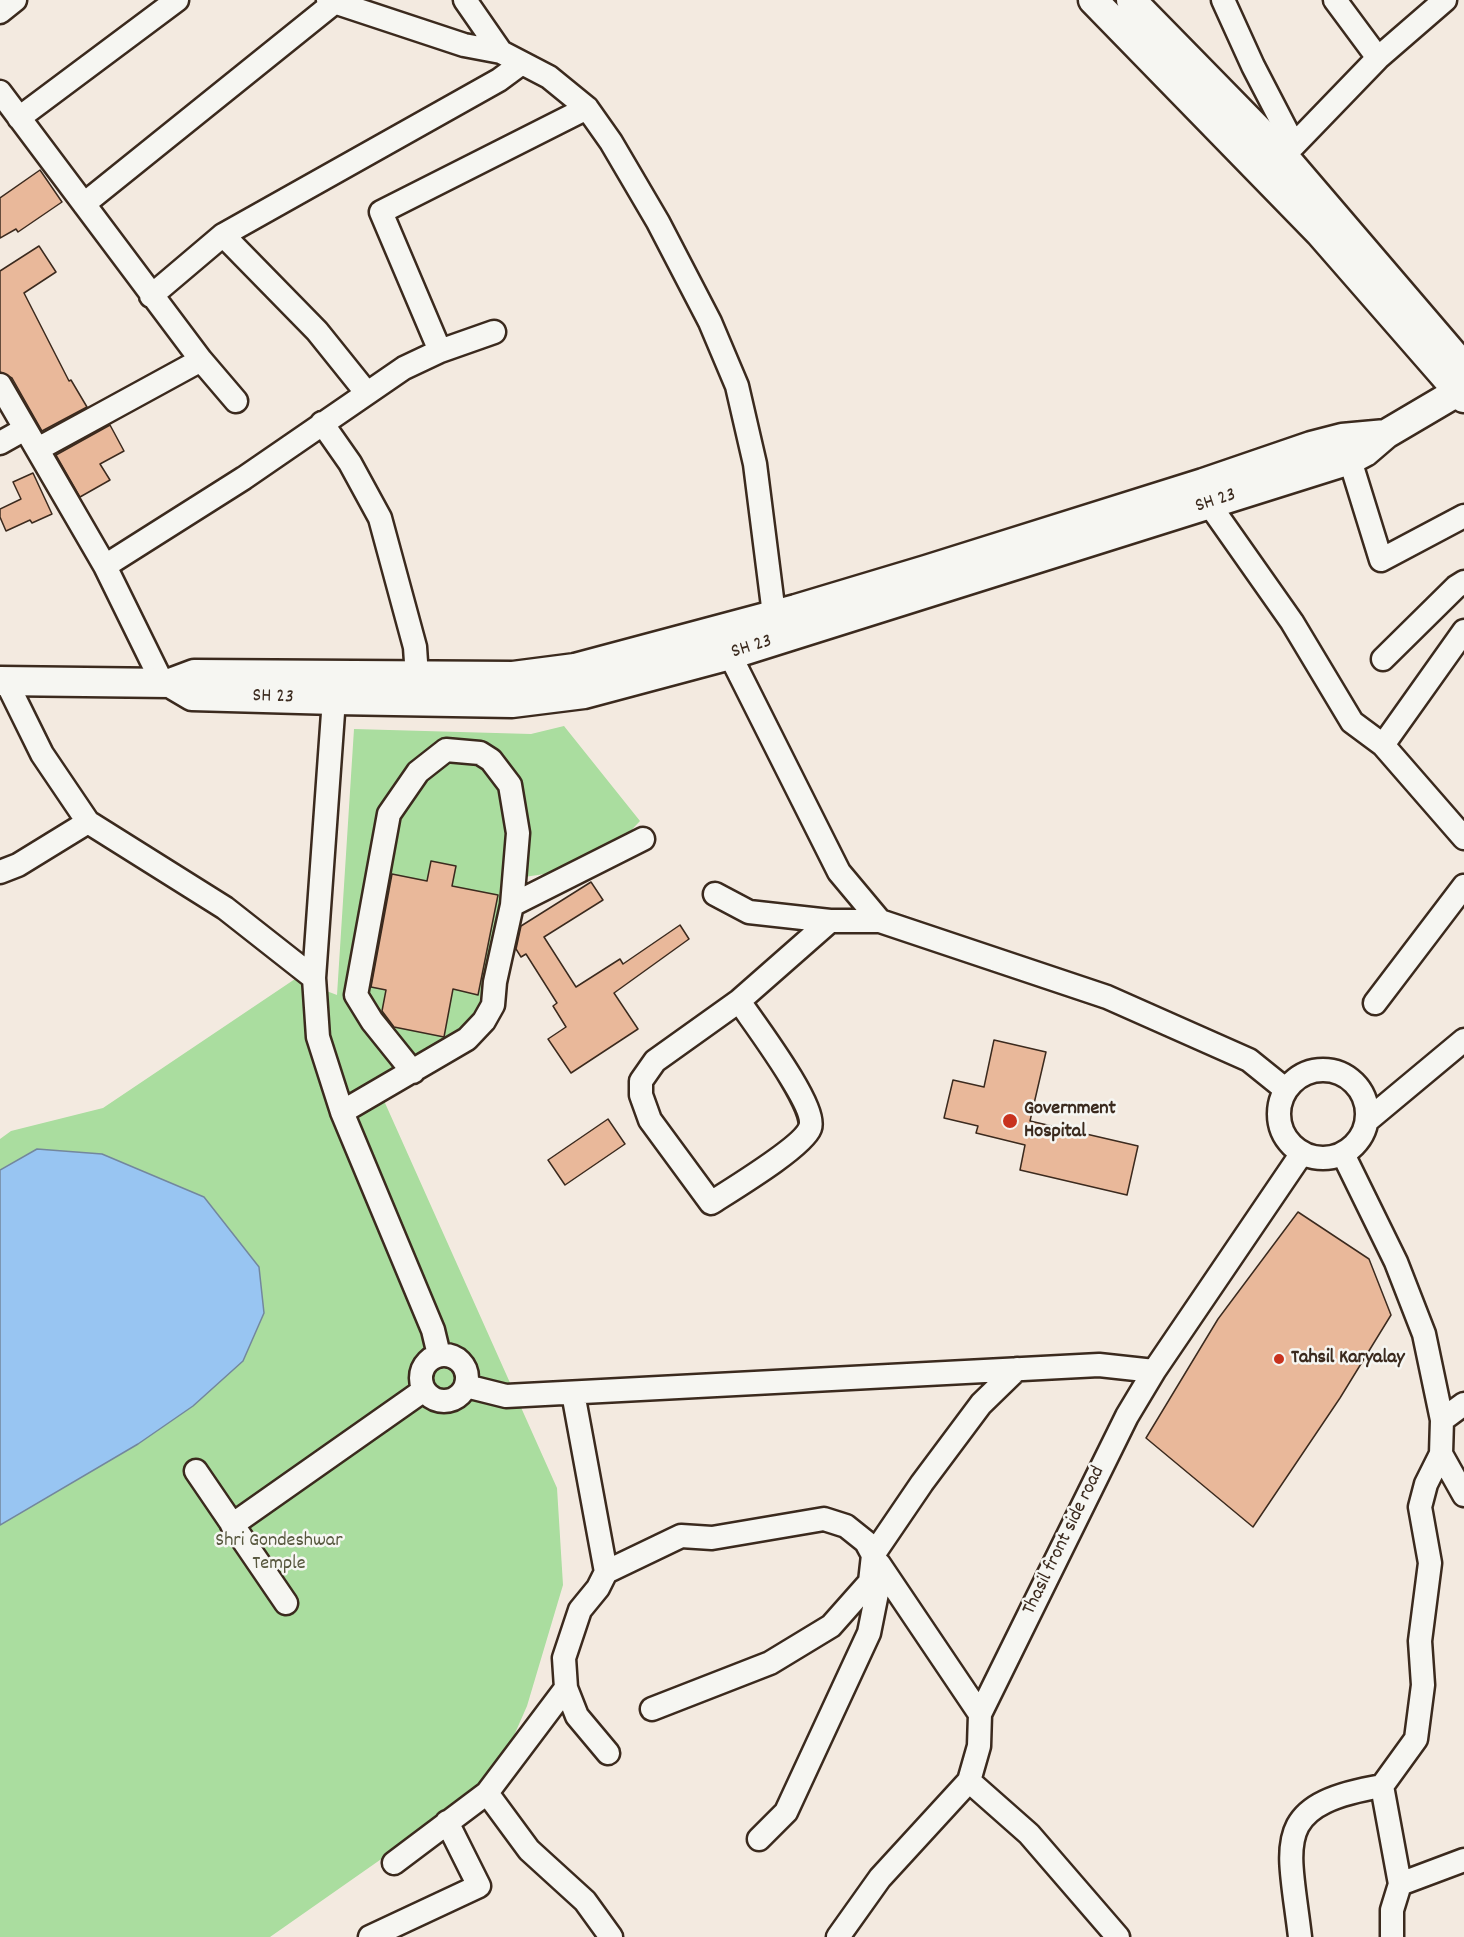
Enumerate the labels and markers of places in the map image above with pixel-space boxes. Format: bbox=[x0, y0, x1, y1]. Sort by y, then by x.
place label: Government Hospital bbox=[1024, 1098, 1116, 1145]
marker: Government Hospital bbox=[1001, 1112, 1019, 1130]
place label: Tahsil Karyalay bbox=[1291, 1347, 1405, 1371]
marker: Tahsil Karyalay bbox=[1272, 1352, 1286, 1366]

